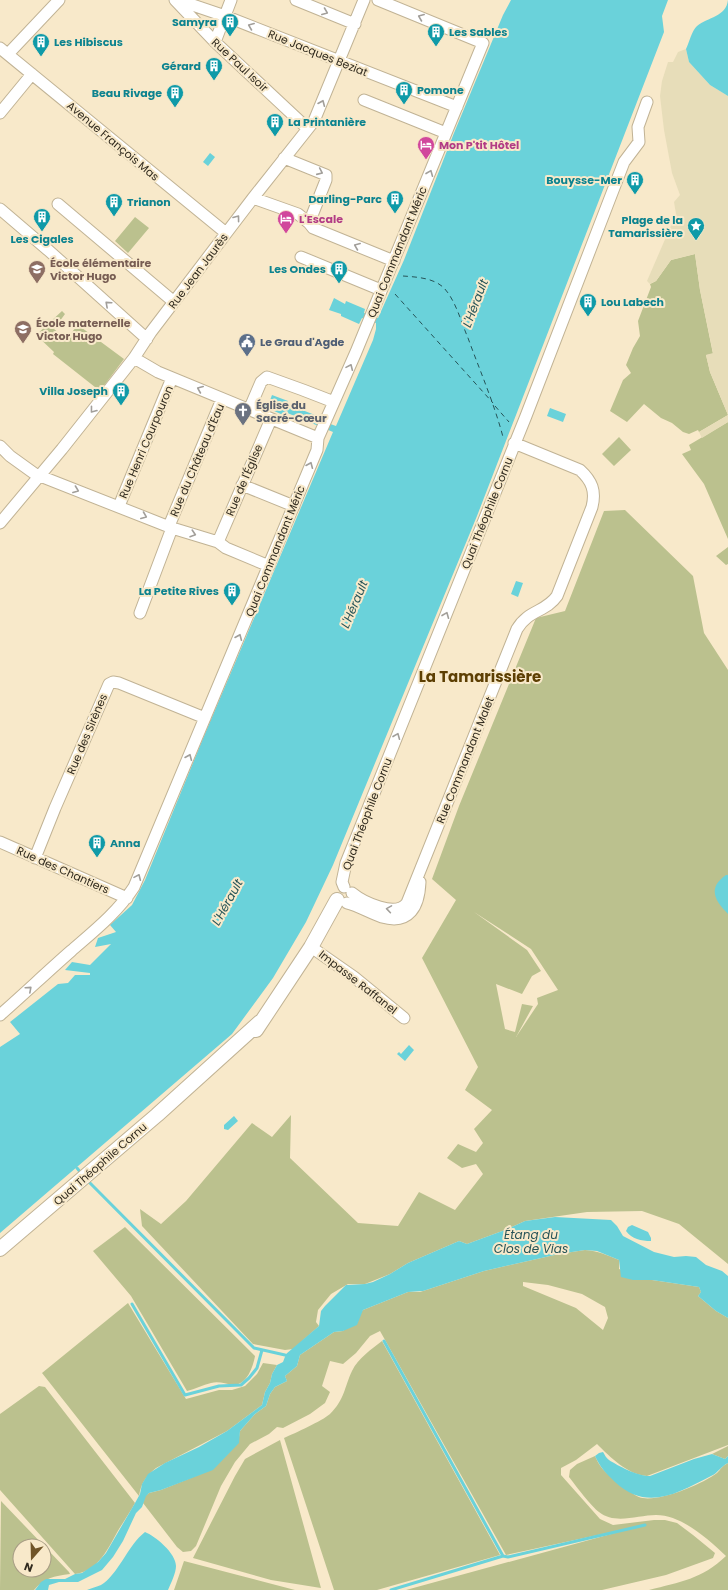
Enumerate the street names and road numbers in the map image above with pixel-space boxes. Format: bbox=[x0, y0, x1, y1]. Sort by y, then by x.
street label: Rue Jacques Beziat bbox=[266, 26, 370, 80]
street label: Rue Paul Isoir bbox=[208, 35, 272, 95]
street label: Avenue François Mas bbox=[63, 98, 163, 185]
street label: Quai Commandant Méric bbox=[363, 184, 431, 320]
street label: Rue Jean Jaurès bbox=[164, 230, 232, 312]
street label: Rue Henri Courpouron bbox=[115, 383, 177, 501]
street label: Rue du Château d'Eau bbox=[166, 401, 228, 519]
street label: Rue de l'Église bbox=[222, 442, 266, 518]
street label: Quai Théophile Cornu bbox=[457, 455, 517, 571]
street label: Quai Commandant Méric bbox=[241, 483, 309, 619]
street label: Rue des Sirènes bbox=[63, 691, 111, 777]
street label: Rue Commandant Malet bbox=[432, 694, 498, 826]
street label: Quai Théophile Cornu bbox=[338, 756, 396, 872]
street label: Rue des Chantiers bbox=[14, 842, 112, 898]
street label: Impasse Raffanel bbox=[315, 946, 401, 1018]
street label: Quai Théophile Cornu bbox=[50, 1119, 150, 1209]

